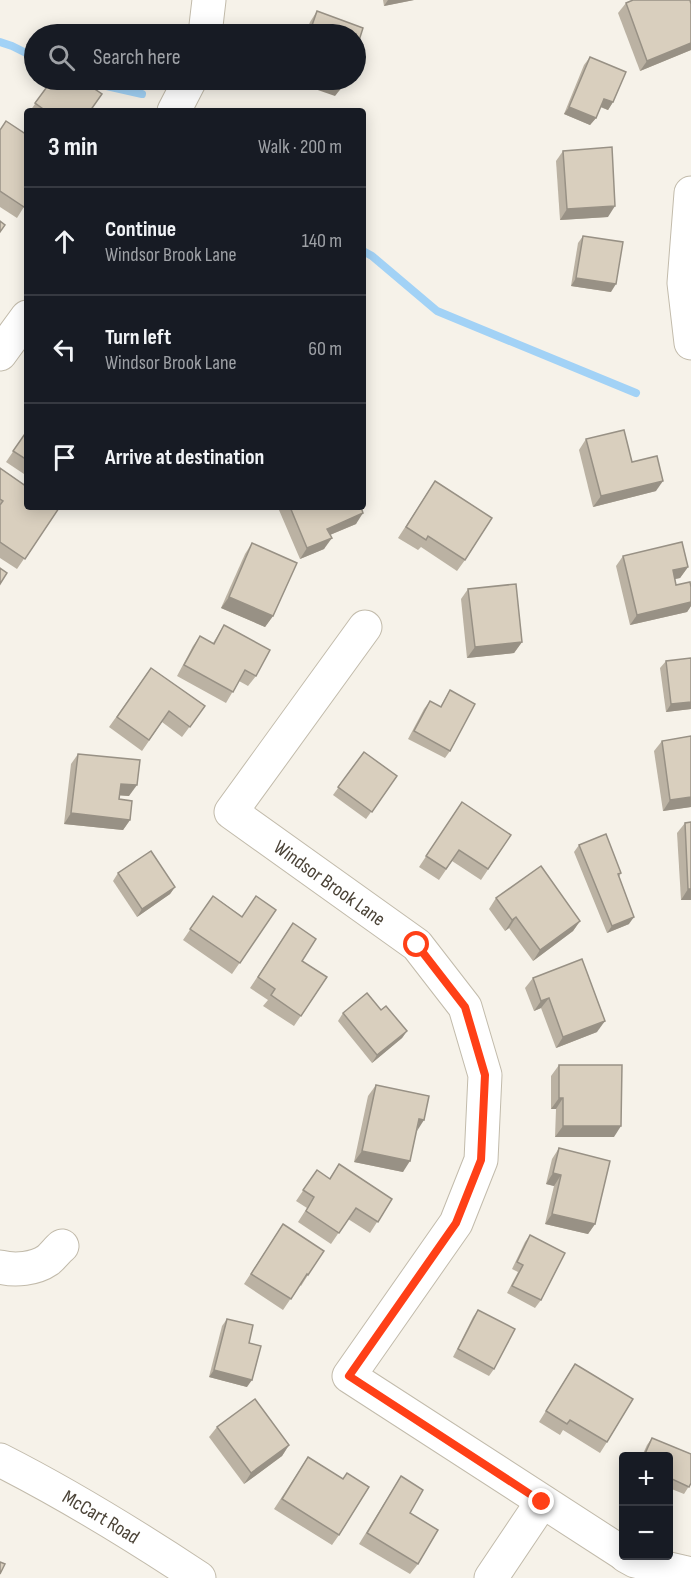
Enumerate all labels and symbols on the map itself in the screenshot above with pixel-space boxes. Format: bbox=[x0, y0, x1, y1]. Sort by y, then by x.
street label: Windsor Brook Lane bbox=[269, 835, 390, 932]
route start bbox=[403, 931, 429, 957]
street label: McCart Road bbox=[58, 1485, 144, 1550]
route end bbox=[528, 1488, 554, 1514]

